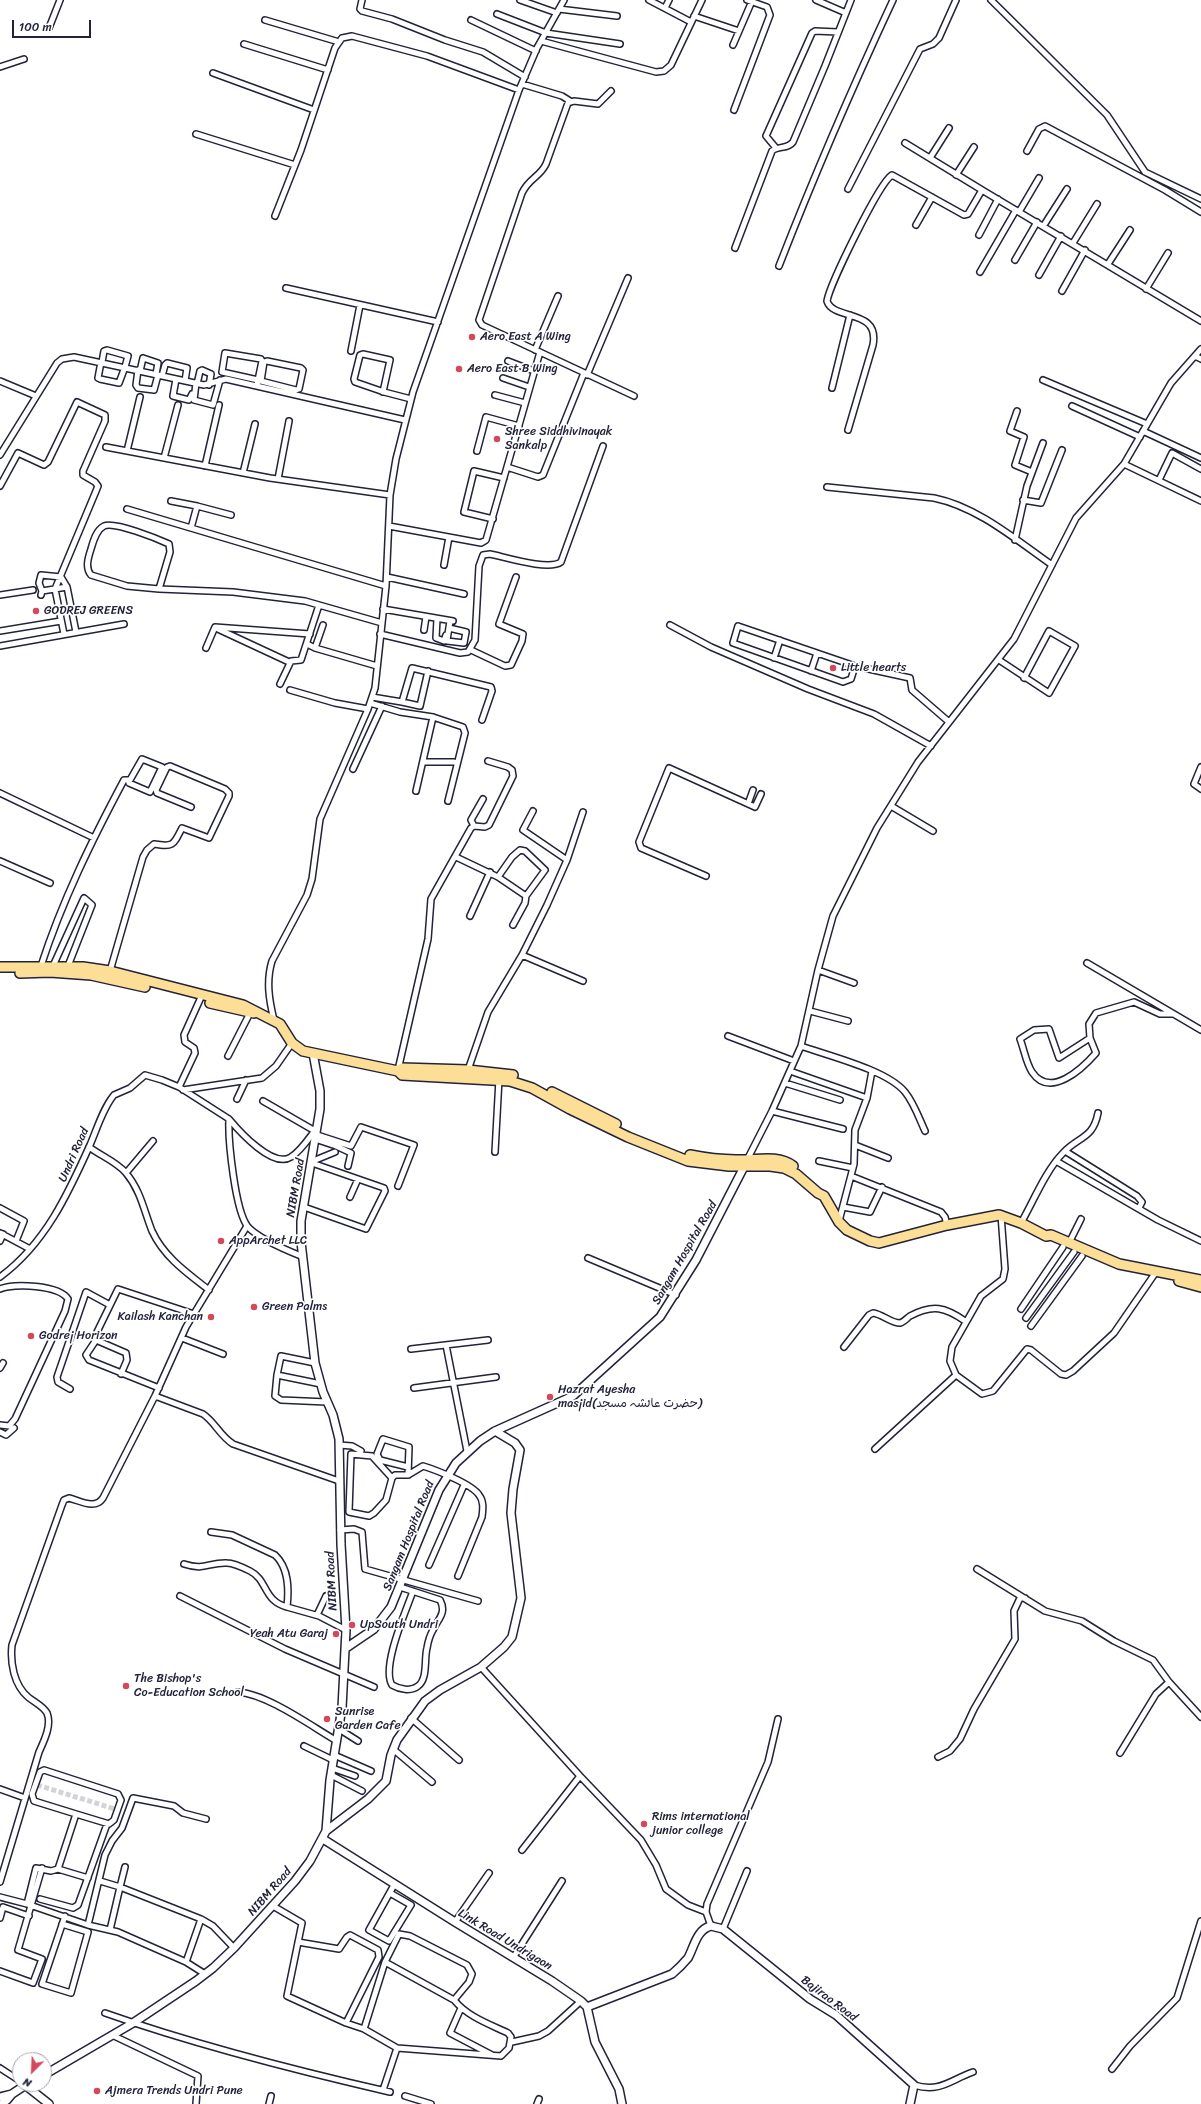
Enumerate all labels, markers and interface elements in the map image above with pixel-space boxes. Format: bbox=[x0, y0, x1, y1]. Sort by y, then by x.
scale bar bbox=[14, 12, 93, 38]
text: 100 m bbox=[19, 16, 52, 38]
place label: Aero East A Wing bbox=[480, 330, 571, 344]
marker: Aero East A Wing bbox=[467, 332, 477, 342]
place label: Aero East B Wing bbox=[467, 362, 558, 376]
marker: Aero East B Wing bbox=[454, 364, 464, 374]
place label: Shree Siddhivinayak Sankalp bbox=[505, 425, 612, 453]
marker: Shree Siddhivinayak Sankalp bbox=[492, 434, 502, 444]
place label: GODREJ GREENS bbox=[44, 604, 133, 618]
marker: GODREJ GREENS bbox=[31, 606, 41, 616]
place label: Little hearts bbox=[841, 661, 906, 675]
marker: Little hearts bbox=[828, 663, 838, 673]
street label: Undri Road bbox=[56, 1126, 92, 1184]
street label: NIBM Road bbox=[284, 1158, 308, 1218]
street label: Sangam Hospital Road bbox=[649, 1199, 721, 1307]
place label: AppArchet LLC bbox=[229, 1234, 307, 1248]
marker: AppArchet LLC bbox=[216, 1236, 226, 1246]
place label: Green Palms bbox=[262, 1300, 327, 1314]
marker: Green Palms bbox=[249, 1302, 259, 1312]
place label: Kailash Kanchan bbox=[117, 1310, 203, 1324]
marker: Kailash Kanchan bbox=[206, 1312, 216, 1322]
place label: Godrej Horizon bbox=[39, 1329, 118, 1343]
marker: Godrej Horizon bbox=[26, 1331, 36, 1341]
place label: Hazrat Ayesha masjid(حضرت عائشہ مسجد) bbox=[558, 1383, 702, 1411]
marker: Hazrat Ayesha masjid(حضرت عائشہ مسجد) bbox=[545, 1392, 555, 1402]
street label: Sangam Hospital Road bbox=[380, 1479, 438, 1593]
street label: NIBM Road bbox=[323, 1551, 341, 1611]
place label: UpSouth Undri bbox=[360, 1618, 438, 1632]
marker: UpSouth Undri bbox=[347, 1620, 357, 1630]
place label: Yeah Atu Garaj bbox=[250, 1627, 328, 1641]
marker: Yeah Atu Garaj bbox=[331, 1629, 341, 1639]
place label: The Bishop's Co-Education School bbox=[134, 1672, 244, 1700]
marker: The Bishop's Co-Education School bbox=[121, 1681, 131, 1691]
place label: Sunrise Garden Cafe bbox=[335, 1705, 401, 1733]
marker: Sunrise Garden Cafe bbox=[322, 1714, 332, 1724]
place label: Rims international junior college bbox=[652, 1810, 750, 1838]
marker: Rims international junior college bbox=[639, 1819, 649, 1829]
street label: NIBM Road bbox=[245, 1865, 295, 1919]
street label: Link Road Undrigaon bbox=[455, 1906, 555, 1974]
street label: Bajirao Road bbox=[798, 1973, 860, 2025]
north arrow bbox=[12, 2052, 52, 2092]
text: N bbox=[20, 2072, 35, 2093]
place label: Ajmera Trends Undri Pune bbox=[105, 2084, 243, 2098]
marker: Ajmera Trends Undri Pune bbox=[92, 2086, 102, 2096]

